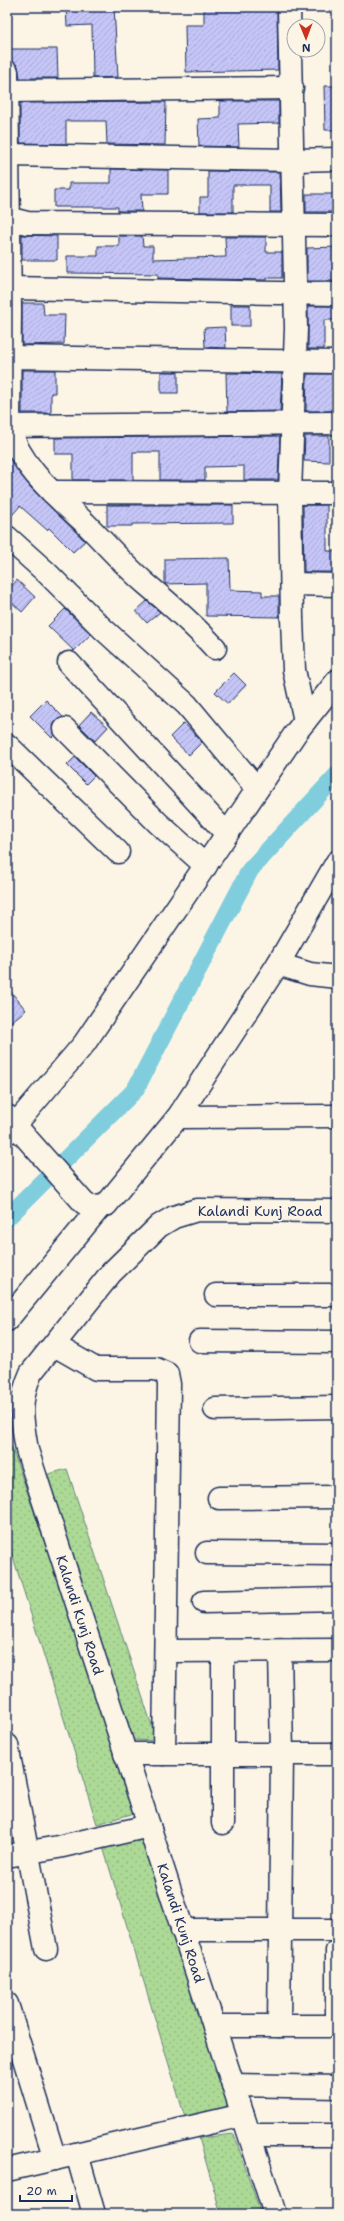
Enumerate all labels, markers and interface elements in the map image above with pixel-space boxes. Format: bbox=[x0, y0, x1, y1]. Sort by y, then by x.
north arrow bbox=[286, 18, 326, 58]
text: N bbox=[301, 40, 311, 55]
street label: Kalandi Kunj Road bbox=[198, 1202, 322, 1220]
street label: Kalandi Kunj Road bbox=[52, 1553, 108, 1677]
street label: Kalandi Kunj Road bbox=[153, 1861, 209, 1985]
scale bar bbox=[20, 2177, 72, 2203]
text: 20 m bbox=[26, 2183, 57, 2199]

